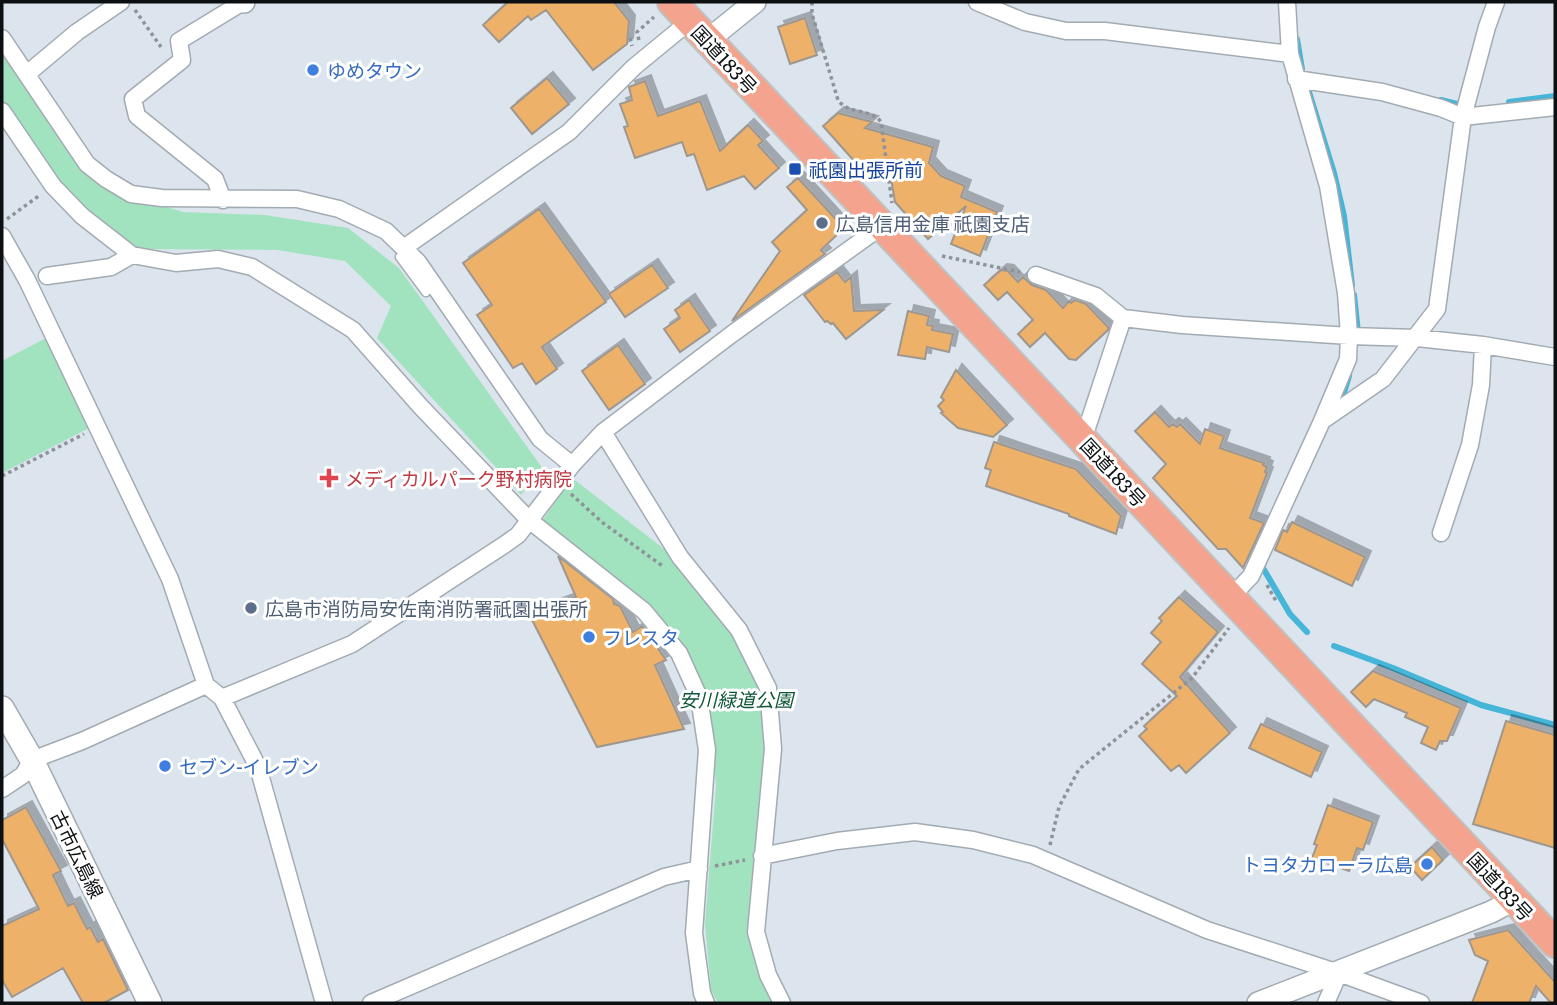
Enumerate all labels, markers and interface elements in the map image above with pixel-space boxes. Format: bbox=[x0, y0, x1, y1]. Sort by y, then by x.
street label: 国道183号 bbox=[686, 18, 764, 100]
place label: ゆめタウン bbox=[327, 56, 422, 84]
marker: ゆめタウン bbox=[305, 62, 321, 78]
place label: 祇園出張所前 bbox=[809, 155, 923, 183]
marker: 祇園出張所前 bbox=[787, 161, 803, 177]
place label: 広島信用金庫 祇園支店 bbox=[836, 209, 1030, 237]
marker: 広島信用金庫 祇園支店 bbox=[814, 215, 830, 231]
street label: 国道183号 bbox=[1075, 431, 1153, 513]
place label: メディカルパーク野村病院 bbox=[345, 464, 572, 492]
marker: メディカルパーク野村病院 bbox=[319, 468, 339, 488]
place label: 広島市消防局安佐南消防署祇園出張所 bbox=[265, 594, 588, 622]
marker: 広島市消防局安佐南消防署祇園出張所 bbox=[243, 600, 259, 616]
place label: フレスタ bbox=[603, 623, 679, 651]
marker: フレスタ bbox=[581, 629, 597, 645]
park label: 安川緑道公園 bbox=[679, 685, 796, 713]
place label: セブン-イレブン bbox=[179, 752, 319, 780]
marker: セブン-イレブン bbox=[157, 758, 173, 774]
street label: 古市広島線 bbox=[45, 805, 111, 903]
street label: 国道183号 bbox=[1462, 845, 1540, 927]
place label: トヨタカローラ広島 bbox=[1242, 850, 1413, 878]
marker: トヨタカローラ広島 bbox=[1419, 856, 1435, 872]

